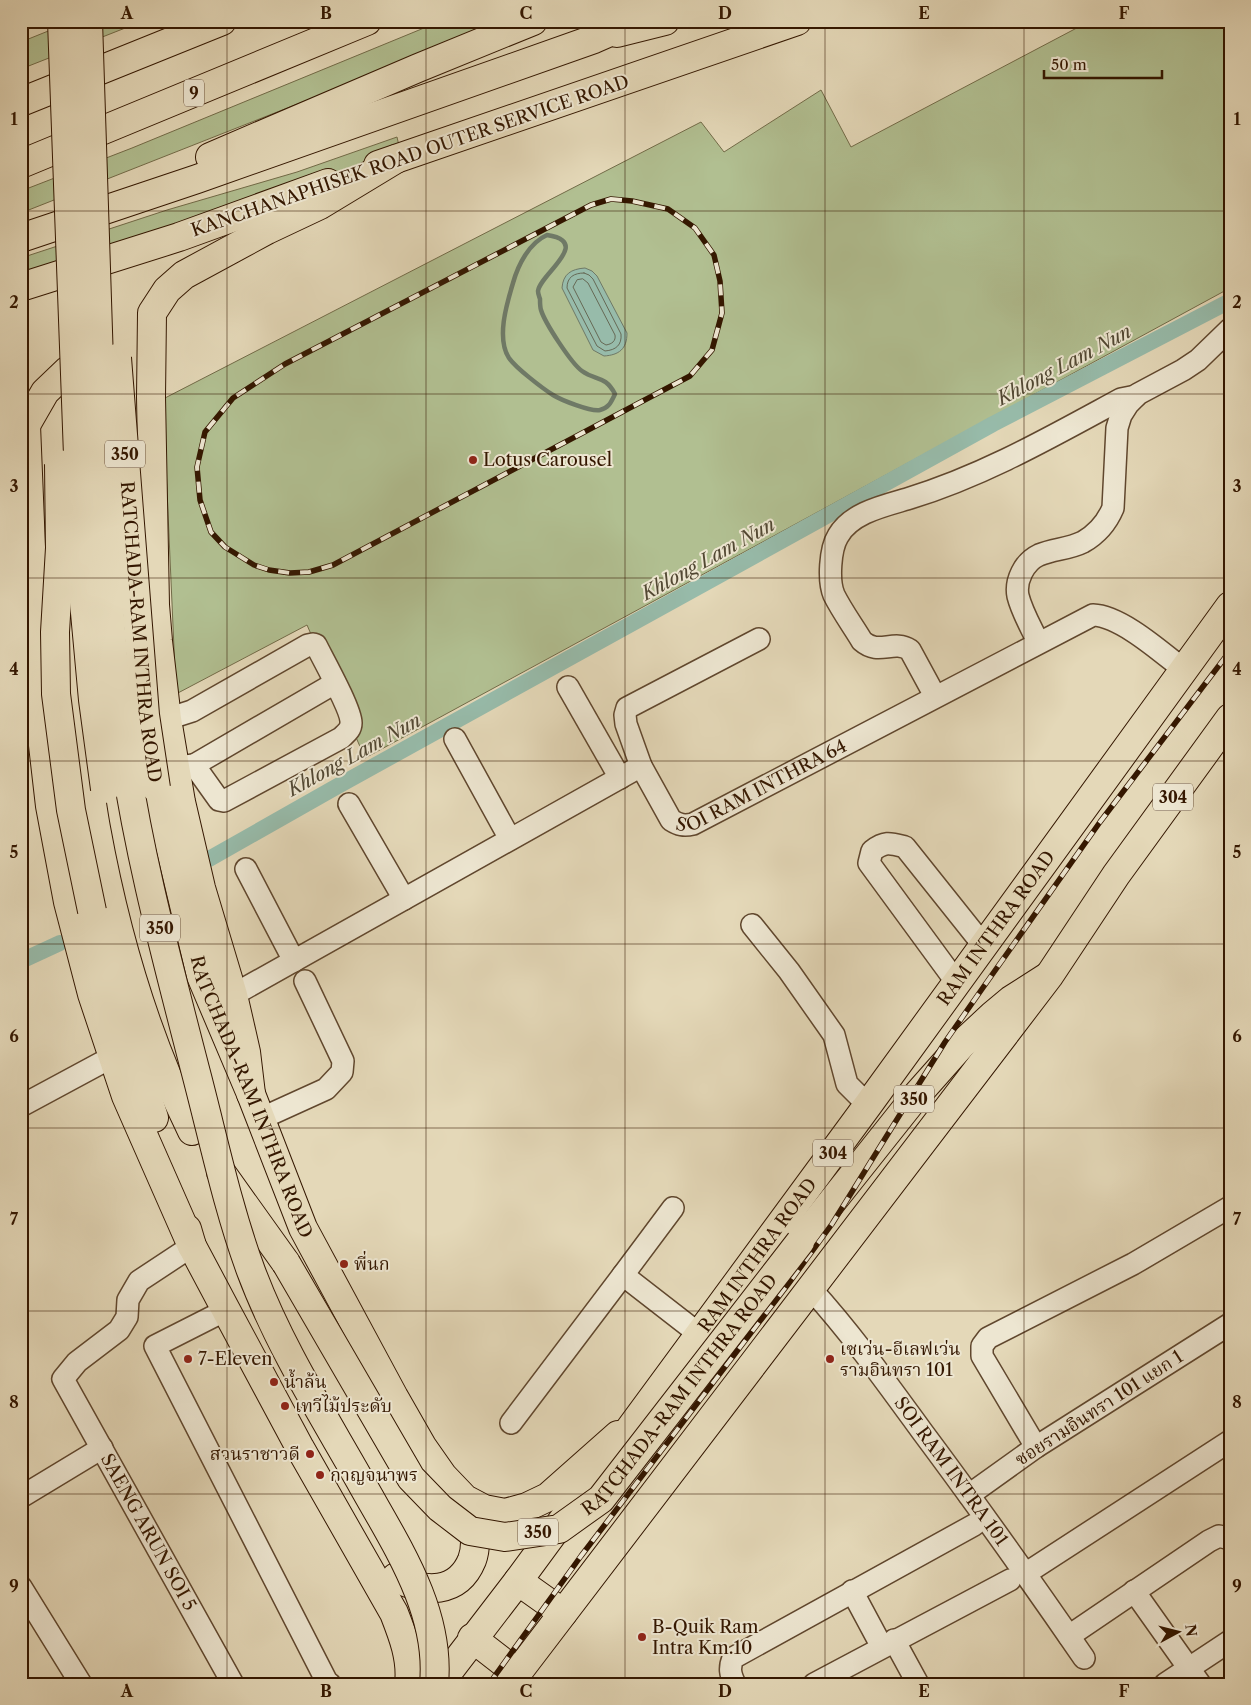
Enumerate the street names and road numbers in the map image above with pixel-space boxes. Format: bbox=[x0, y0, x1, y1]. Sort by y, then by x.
street label: KANCHANAPHISEK ROAD OUTER SERVICE ROAD bbox=[188, 70, 632, 242]
road number: 9 bbox=[184, 80, 204, 106]
road number: 350 bbox=[105, 440, 145, 468]
street label: RATCHADA-RAM INTHRA ROAD bbox=[116, 481, 166, 784]
street label: SOI RAM INTHRA 64 bbox=[674, 735, 850, 837]
road number: 304 bbox=[1153, 784, 1193, 810]
street label: RAM INTHRA ROAD bbox=[933, 847, 1060, 1010]
road number: 350 bbox=[140, 914, 180, 941]
street label: RATCHADA-RAM INTHRA ROAD bbox=[186, 953, 317, 1242]
road number: 350 bbox=[894, 1086, 934, 1112]
road number: 304 bbox=[813, 1140, 853, 1166]
street label: RAM INTHRA ROAD bbox=[693, 1174, 821, 1337]
street label: RATCHADA-RAM INTHRA ROAD bbox=[577, 1270, 782, 1520]
street label: ซอยรามอินทรา 101 แยก 1 bbox=[1011, 1345, 1187, 1470]
street label: SOI RAM INTRA 101 bbox=[890, 1393, 1013, 1550]
street label: SAENG ARUN SOI 5 bbox=[96, 1450, 201, 1615]
road number: 350 bbox=[518, 1518, 558, 1545]

